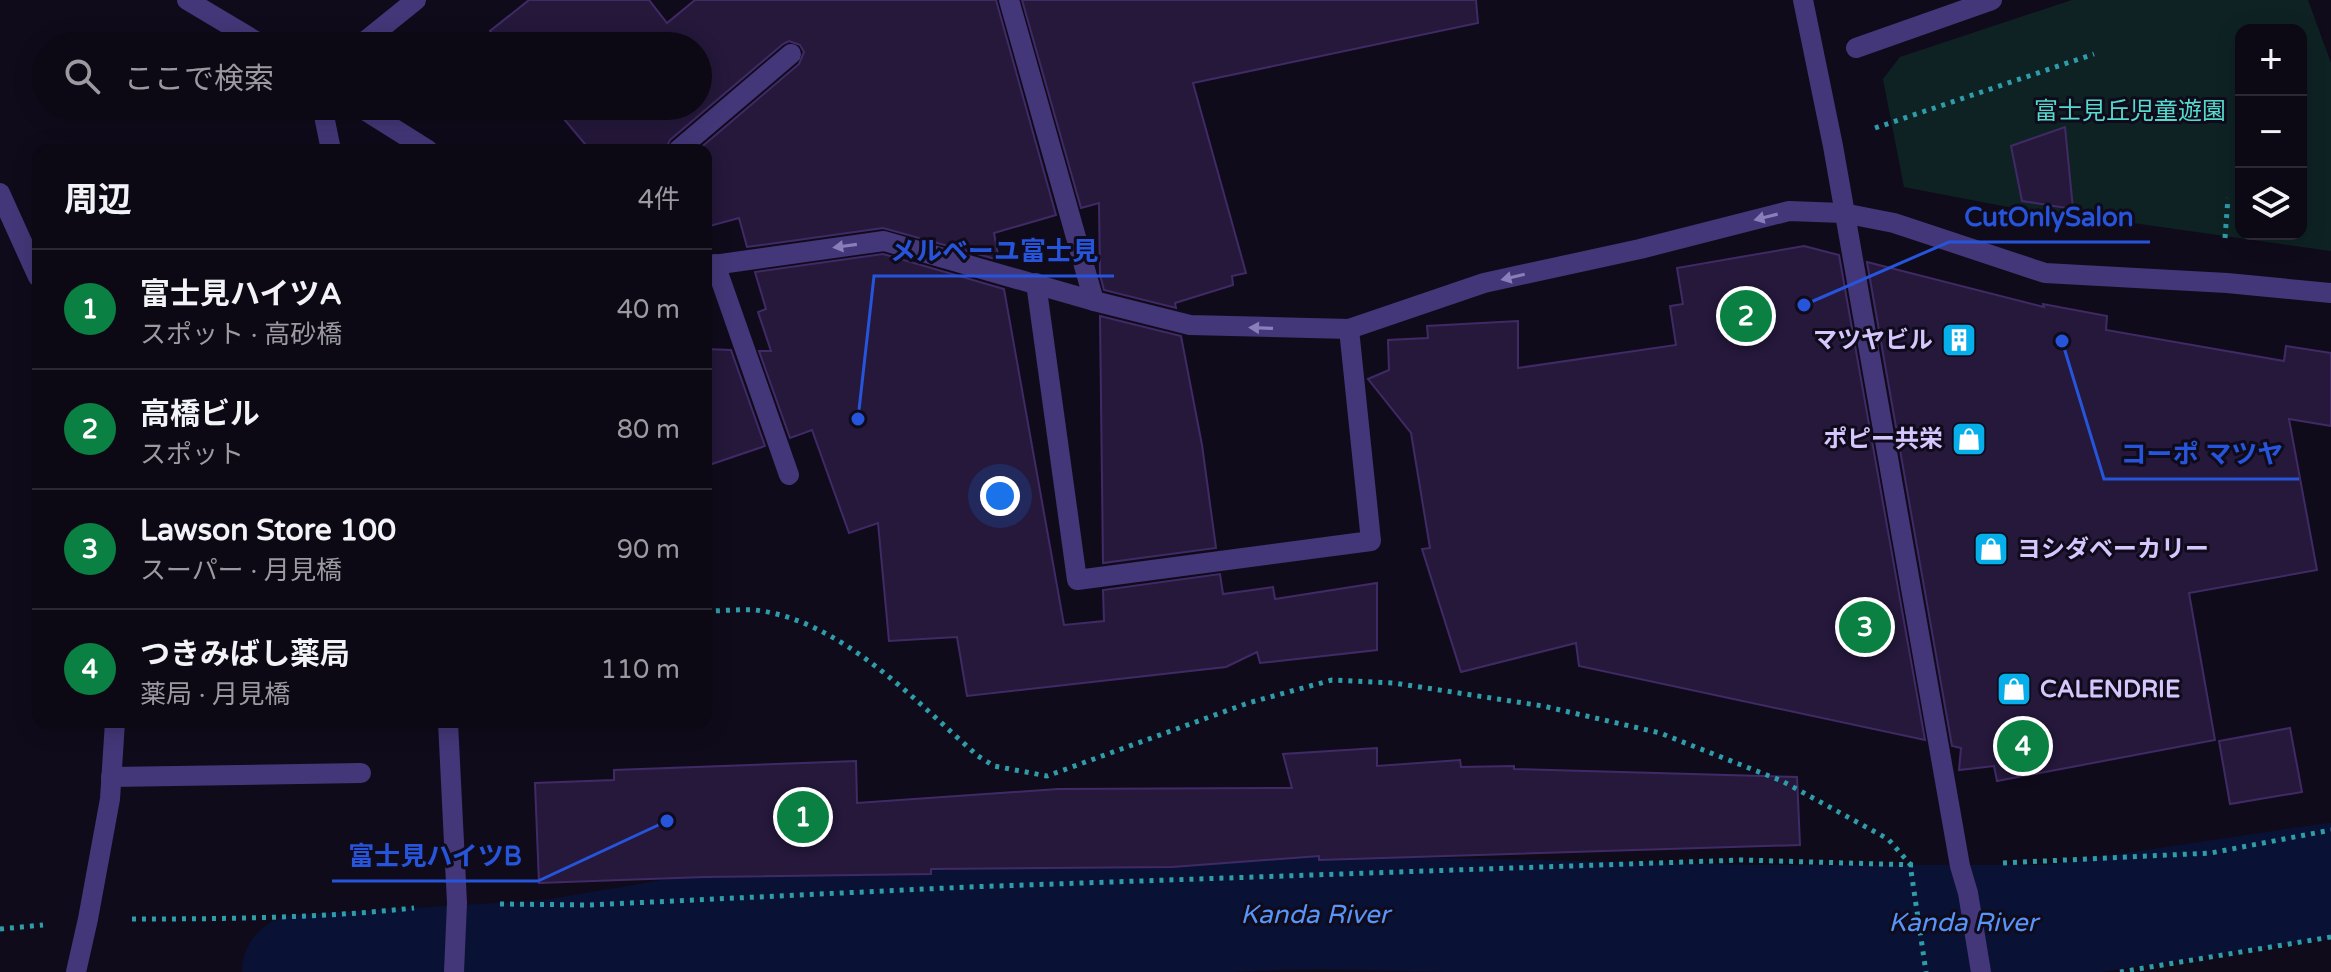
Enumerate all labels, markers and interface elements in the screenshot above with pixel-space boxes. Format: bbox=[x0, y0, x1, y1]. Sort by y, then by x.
map controls bbox=[2235, 24, 2307, 240]
button: + bbox=[2235, 24, 2307, 96]
search box bbox=[32, 32, 712, 120]
icon: search bbox=[60, 54, 104, 98]
text: ここで検索 bbox=[124, 61, 274, 98]
button: − bbox=[2235, 96, 2307, 168]
park label: 富士見丘児童遊園 bbox=[2034, 97, 2226, 126]
button: layers bbox=[2235, 168, 2307, 240]
text: 周辺 bbox=[64, 180, 132, 221]
text: 4件 bbox=[638, 184, 680, 215]
callout: CutOnlySalon bbox=[1949, 192, 2150, 242]
text: CutOnlySalon bbox=[1964, 202, 2134, 233]
one-way arrow bbox=[1754, 211, 1779, 223]
callout: メルベーユ富士見 bbox=[874, 226, 1114, 276]
text: メルベーユ富士見 bbox=[890, 236, 1098, 267]
one-way arrow bbox=[833, 240, 858, 253]
one-way arrow bbox=[1501, 271, 1526, 284]
text: 富士見ハイツA bbox=[140, 276, 342, 313]
pin: 2 bbox=[1720, 286, 1772, 346]
text: 1 bbox=[82, 294, 98, 325]
text: 40 m bbox=[617, 294, 680, 325]
text: スポット · 高砂橋 bbox=[140, 319, 342, 350]
building icon: マツヤビル bbox=[1940, 321, 1978, 359]
one-way arrow bbox=[1248, 322, 1273, 335]
place label: マツヤビル bbox=[1813, 326, 1933, 355]
text: 高橋ビル bbox=[140, 396, 260, 433]
text: 2 bbox=[82, 414, 98, 445]
text: 80 m bbox=[617, 414, 680, 445]
shop icon: ポピー共栄 bbox=[1950, 420, 1988, 458]
place label: ポピー共栄 bbox=[1823, 425, 1943, 454]
callout: コーポ マツヤ bbox=[2104, 429, 2299, 479]
text: スポット bbox=[140, 439, 244, 470]
text: コーポ マツヤ bbox=[2121, 439, 2283, 470]
your location bbox=[980, 476, 1020, 516]
text: Lawson Store 100 bbox=[140, 512, 396, 549]
shop icon: ヨシダベーカリー bbox=[1972, 530, 2010, 568]
text: 3 bbox=[82, 534, 98, 565]
text: 90 m bbox=[617, 534, 680, 565]
place label: ヨシダベーカリー bbox=[2017, 535, 2209, 564]
text: スーパー · 月見橋 bbox=[140, 555, 342, 586]
pin: 3 bbox=[1839, 597, 1891, 657]
text: つきみばし薬局 bbox=[140, 636, 350, 673]
text: 4 bbox=[82, 654, 98, 685]
text: 110 m bbox=[600, 654, 680, 685]
shop icon: CALENDRIE bbox=[1995, 670, 2033, 708]
place label: CALENDRIE bbox=[2040, 675, 2180, 704]
text: 薬局 · 月見橋 bbox=[140, 679, 290, 710]
pin: 4 bbox=[1997, 716, 2049, 776]
pin: 1 bbox=[777, 787, 829, 847]
callout: 富士見ハイツB bbox=[332, 831, 538, 881]
text: 富士見ハイツB bbox=[348, 841, 522, 872]
water label: Kanda River bbox=[1241, 899, 1392, 930]
water label: Kanda River bbox=[1889, 907, 2040, 938]

